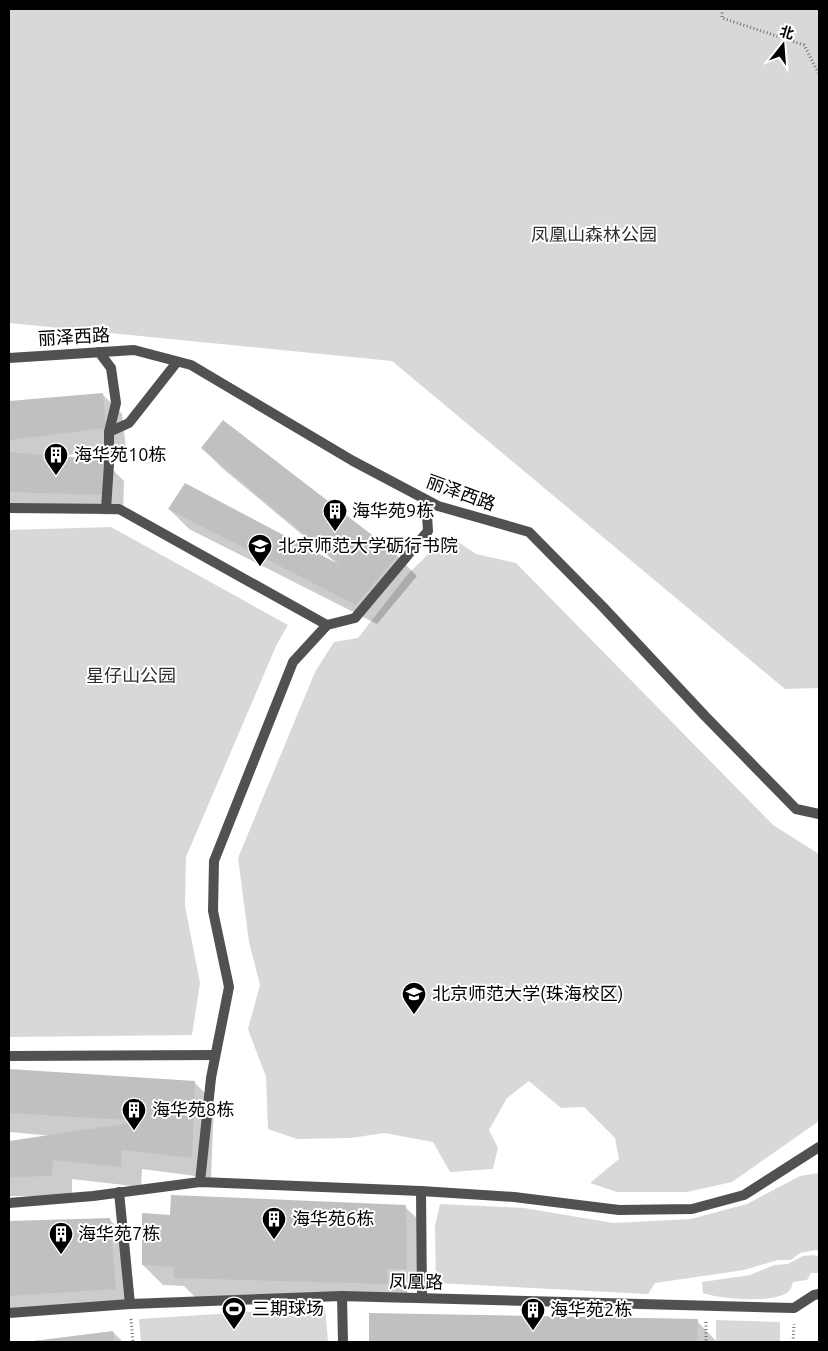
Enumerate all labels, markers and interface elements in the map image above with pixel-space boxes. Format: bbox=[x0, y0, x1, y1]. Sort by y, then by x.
north arrow bbox=[758, 20, 808, 70]
text: 北 bbox=[778, 23, 796, 42]
park label: 凤凰山森林公园 bbox=[531, 224, 657, 244]
street label: 丽泽西路 bbox=[37, 324, 110, 348]
building icon: 海华苑10栋 bbox=[43, 442, 69, 476]
place label: 海华苑10栋 bbox=[74, 444, 166, 464]
street label: 丽泽西路 bbox=[424, 470, 499, 514]
building icon: 海华苑9栋 bbox=[322, 498, 348, 532]
place label: 海华苑9栋 bbox=[352, 500, 434, 520]
school or university icon: 北京师范大学砺行书院 bbox=[247, 533, 273, 567]
place label: 北京师范大学砺行书院 bbox=[278, 535, 458, 555]
park label: 星仔山公园 bbox=[86, 665, 176, 685]
school or university icon: 北京师范大学(珠海校区) bbox=[401, 981, 427, 1015]
place label: 北京师范大学(珠海校区) bbox=[432, 983, 623, 1004]
building icon: 海华苑8栋 bbox=[121, 1097, 147, 1131]
place label: 海华苑8栋 bbox=[152, 1099, 234, 1119]
building icon: 海华苑6栋 bbox=[261, 1206, 287, 1240]
place label: 海华苑6栋 bbox=[292, 1208, 374, 1228]
building icon: 海华苑7栋 bbox=[48, 1221, 74, 1255]
place label: 海华苑7栋 bbox=[78, 1223, 160, 1243]
street label: 凤凰路 bbox=[389, 1271, 443, 1291]
sports icon: 三期球场 bbox=[221, 1296, 247, 1330]
building icon: 海华苑2栋 bbox=[520, 1297, 546, 1331]
place label: 三期球场 bbox=[252, 1298, 324, 1318]
place label: 海华苑2栋 bbox=[550, 1299, 632, 1319]

